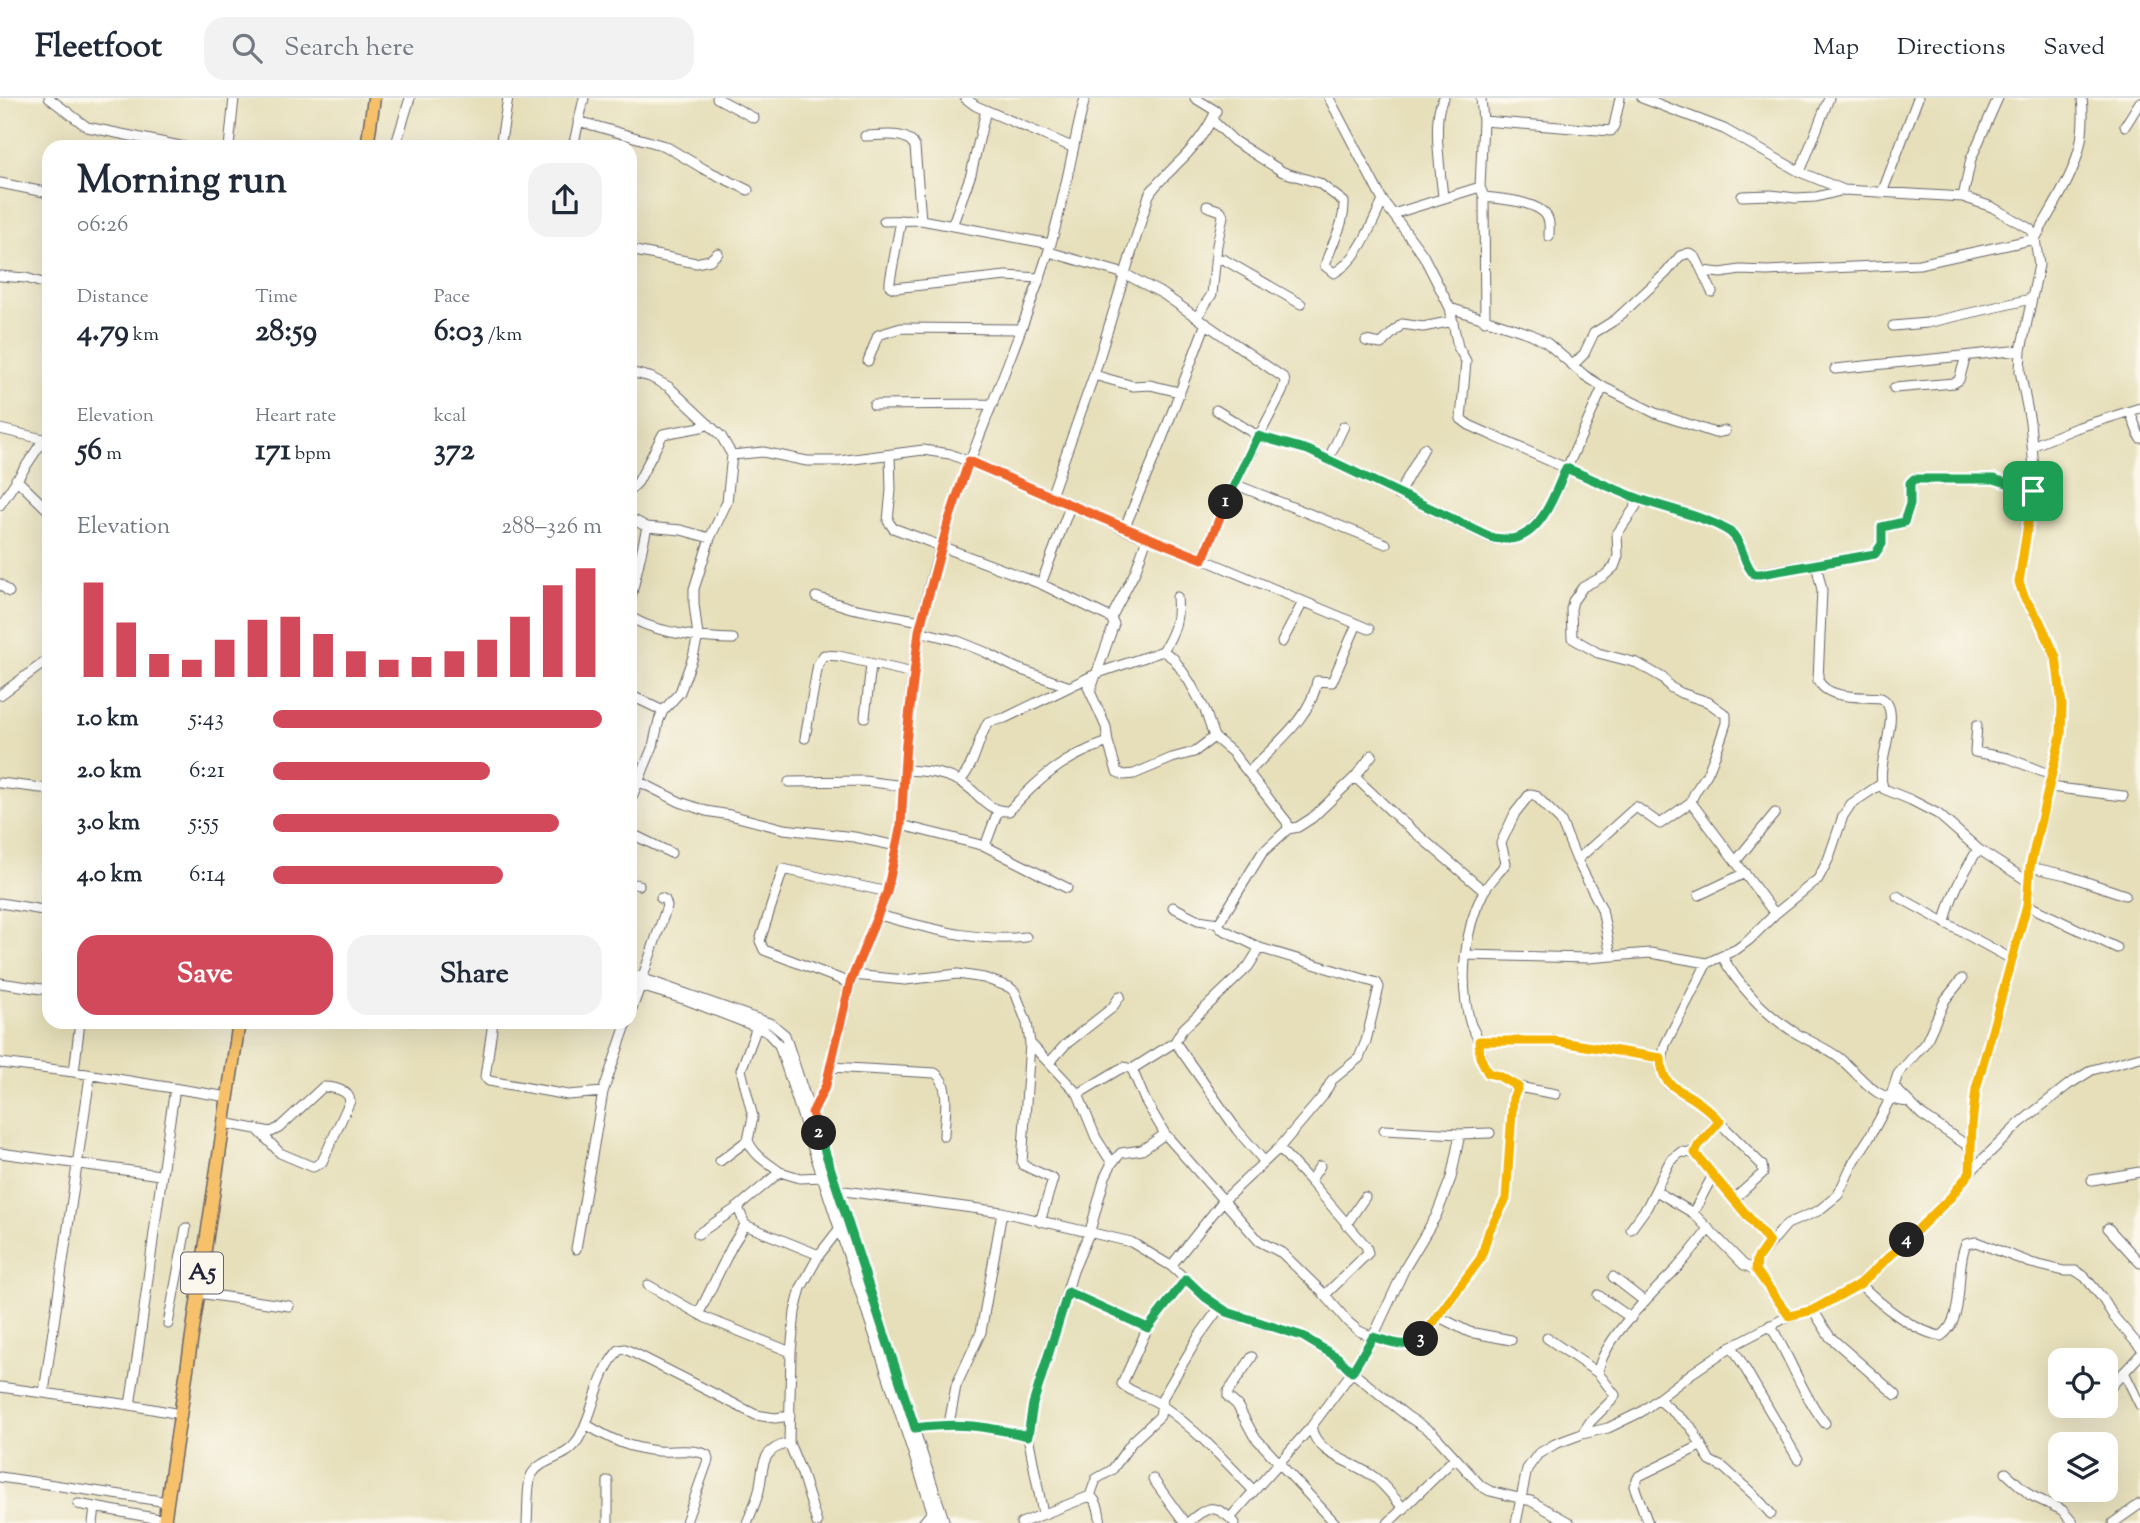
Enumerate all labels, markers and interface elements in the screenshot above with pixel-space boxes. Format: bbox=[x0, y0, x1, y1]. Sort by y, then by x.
search box bbox=[204, 17, 694, 80]
text: Fleetfoot bbox=[35, 24, 162, 72]
icon: search bbox=[228, 29, 266, 67]
text: Search here bbox=[284, 30, 414, 67]
text: Map bbox=[1813, 31, 1859, 65]
text: Directions bbox=[1897, 31, 2005, 65]
text: Saved bbox=[2043, 31, 2105, 65]
text: Morning run bbox=[77, 156, 287, 210]
button: share bbox=[528, 163, 602, 237]
text: 06:26 bbox=[77, 209, 129, 242]
text: Distance bbox=[77, 284, 149, 311]
text: Time bbox=[255, 284, 298, 311]
text: Pace bbox=[434, 284, 470, 311]
text: 4.79 bbox=[77, 311, 129, 354]
text: 28:59 bbox=[255, 311, 317, 354]
text: 6:03 bbox=[434, 311, 484, 354]
text: km bbox=[129, 322, 159, 349]
text: /km bbox=[484, 322, 522, 349]
text: Elevation bbox=[77, 403, 154, 430]
text: Heart rate bbox=[255, 403, 336, 430]
text: kcal bbox=[434, 403, 466, 430]
text: 56 bbox=[77, 430, 102, 473]
text: 171 bbox=[255, 430, 291, 473]
text: 372 bbox=[434, 430, 475, 473]
text: m bbox=[102, 441, 122, 468]
text: bpm bbox=[291, 441, 331, 468]
pin bbox=[2003, 461, 2063, 521]
icon: arrive bbox=[2014, 472, 2052, 510]
pin: 1 bbox=[1208, 484, 1244, 520]
text: 1 bbox=[1222, 488, 1229, 515]
text: Elevation bbox=[77, 511, 170, 544]
text: 288–326 m bbox=[501, 511, 602, 544]
text: 1.0 km bbox=[77, 703, 139, 736]
text: 5:43 bbox=[189, 703, 224, 736]
text: 2.0 km bbox=[77, 755, 142, 788]
text: 6:21 bbox=[189, 755, 225, 788]
text: 3.0 km bbox=[77, 807, 140, 840]
text: 5:55 bbox=[189, 807, 219, 840]
text: 4.0 km bbox=[77, 859, 142, 892]
text: 6:14 bbox=[189, 859, 226, 892]
button: Save bbox=[77, 935, 333, 1015]
button: Share bbox=[347, 935, 602, 1015]
pin: 2 bbox=[802, 1116, 836, 1150]
text: 2 bbox=[814, 1119, 823, 1146]
pin: 4 bbox=[1890, 1222, 1924, 1258]
text: 4 bbox=[1902, 1226, 1911, 1253]
road number: A5 bbox=[181, 1252, 223, 1294]
pin: 3 bbox=[1404, 1322, 1438, 1356]
text: 3 bbox=[1417, 1325, 1424, 1352]
map controls bbox=[2048, 1348, 2118, 1502]
button: locate bbox=[2048, 1348, 2118, 1418]
button: layers bbox=[2048, 1432, 2118, 1502]

